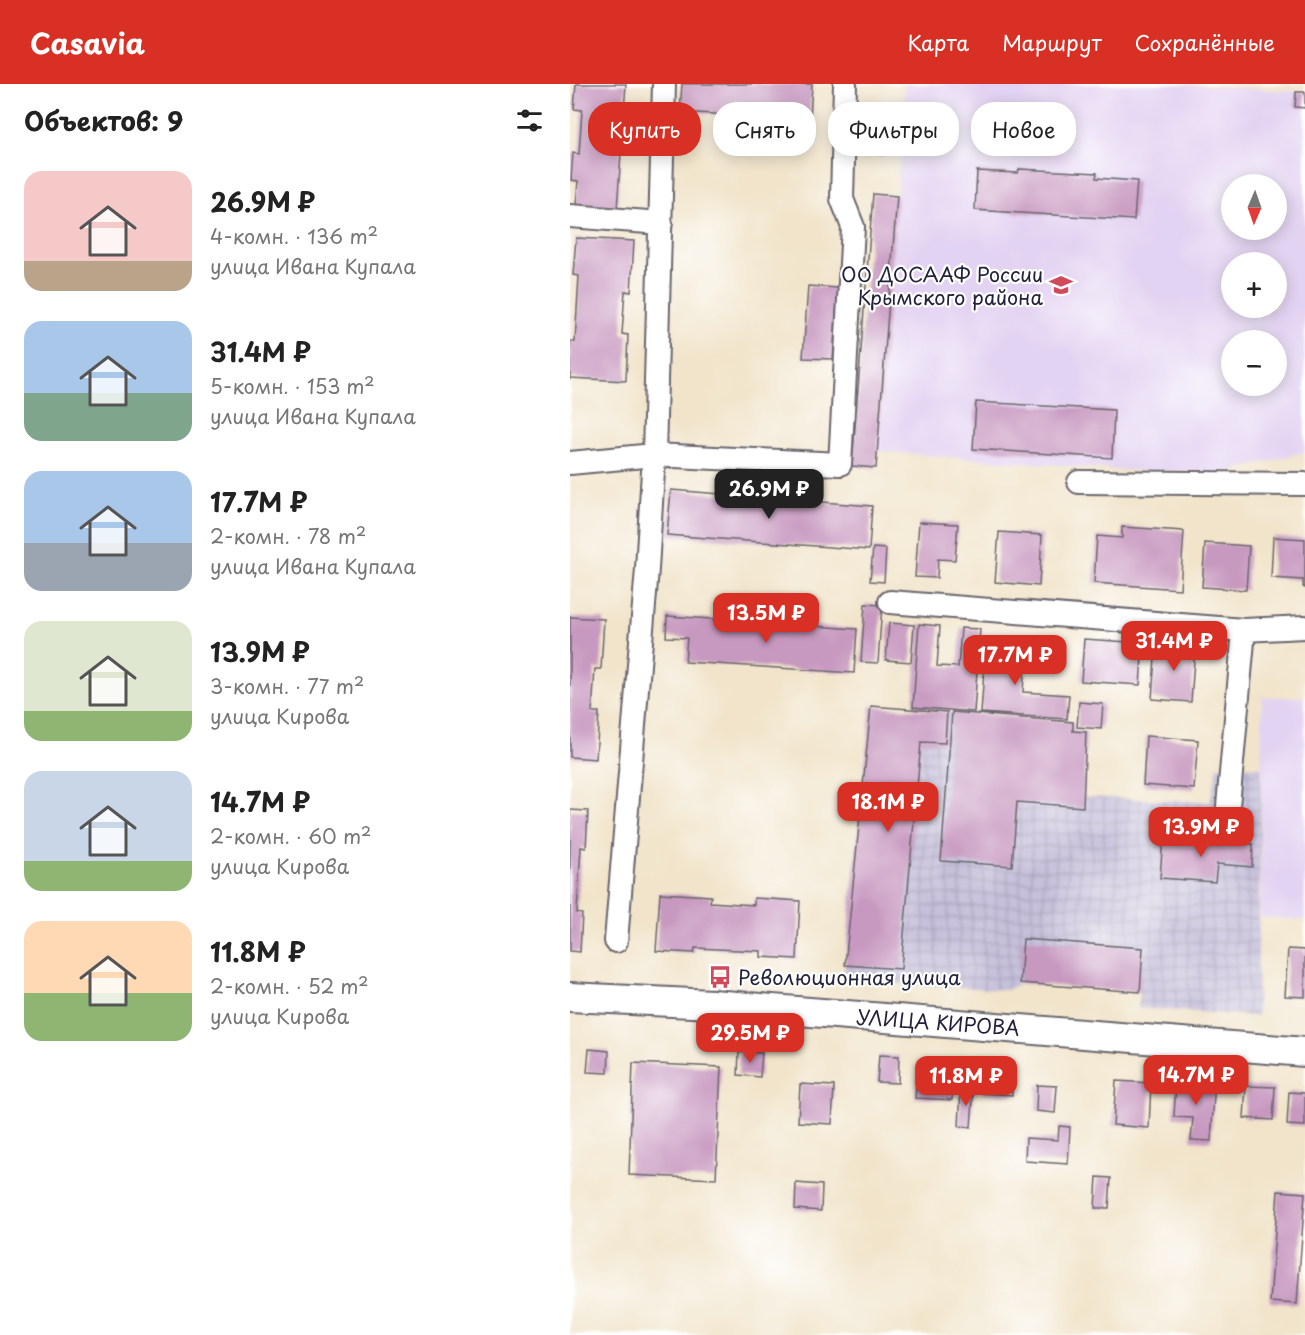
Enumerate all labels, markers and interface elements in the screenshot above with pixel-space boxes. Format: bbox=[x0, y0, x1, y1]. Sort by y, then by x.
text: Casavia bbox=[30, 21, 145, 64]
text: Карта bbox=[908, 26, 969, 58]
text: Маршрут bbox=[1002, 26, 1102, 58]
text: Сохранённые bbox=[1135, 26, 1275, 58]
text: Объектов: 9 bbox=[24, 101, 183, 140]
chip: Купить bbox=[588, 102, 701, 156]
chip: Снять bbox=[713, 102, 816, 156]
chip: Фильтры bbox=[828, 102, 959, 156]
chip: Новое bbox=[971, 102, 1076, 156]
icon: filters bbox=[513, 104, 546, 137]
north arrow bbox=[1221, 174, 1287, 240]
map controls bbox=[1221, 174, 1287, 396]
text: 26.9M ₽ bbox=[210, 182, 315, 221]
icon: home bbox=[72, 195, 144, 267]
text: 4-комн. · 136 m² bbox=[210, 221, 378, 251]
text: улица Ивана Купала bbox=[210, 251, 416, 281]
button: + bbox=[1221, 252, 1287, 318]
place label: ОО ДОСААФ России Крымского района bbox=[841, 259, 1044, 312]
school or university icon: ОО ДОСААФ России Крымского района bbox=[1048, 272, 1074, 298]
button: − bbox=[1221, 330, 1287, 396]
text: 31.4M ₽ bbox=[210, 332, 311, 371]
icon: home bbox=[72, 345, 144, 417]
text: 5-комн. · 153 m² bbox=[210, 371, 375, 401]
text: улица Ивана Купала bbox=[210, 401, 416, 431]
pin: 26.9M ₽ bbox=[714, 469, 824, 520]
text: 26.9M ₽ bbox=[729, 473, 809, 503]
text: 17.7M ₽ bbox=[210, 482, 308, 521]
icon: home bbox=[72, 495, 144, 567]
text: 2-комн. · 78 m² bbox=[210, 521, 366, 551]
text: улица Ивана Купала bbox=[210, 551, 416, 581]
pin: 13.5M ₽ bbox=[711, 593, 821, 644]
text: 13.5M ₽ bbox=[727, 597, 805, 627]
pin: 31.4M ₽ bbox=[1119, 621, 1229, 672]
text: 31.4M ₽ bbox=[1135, 625, 1213, 655]
text: 13.9M ₽ bbox=[210, 632, 310, 671]
pin: 17.7M ₽ bbox=[960, 635, 1070, 686]
text: 17.7M ₽ bbox=[977, 639, 1053, 669]
icon: home bbox=[72, 645, 144, 717]
text: 3-комн. · 77 m² bbox=[210, 671, 364, 701]
text: улица Кирова bbox=[210, 701, 349, 731]
text: 14.7M ₽ bbox=[210, 782, 310, 821]
pin: 18.1M ₽ bbox=[833, 782, 943, 833]
text: 18.1M ₽ bbox=[851, 786, 925, 816]
icon: home bbox=[72, 795, 144, 867]
pin: 13.9M ₽ bbox=[1146, 807, 1256, 858]
text: 13.9M ₽ bbox=[1163, 811, 1239, 841]
text: 2-комн. · 60 m² bbox=[210, 821, 371, 851]
text: улица Кирова bbox=[210, 851, 349, 881]
text: 11.8M ₽ bbox=[210, 932, 306, 971]
icon: home bbox=[72, 945, 144, 1017]
place label: Революционная улица bbox=[738, 962, 961, 992]
bus stop icon: Революционная улица bbox=[707, 964, 733, 990]
text: 2-комн. · 52 m² bbox=[210, 971, 369, 1001]
text: улица Кирова bbox=[210, 1001, 349, 1031]
street label: УЛИЦА КИРОВА bbox=[855, 1001, 1021, 1043]
pin: 29.5M ₽ bbox=[695, 1013, 805, 1064]
text: 29.5M ₽ bbox=[710, 1017, 790, 1047]
pin: 14.7M ₽ bbox=[1141, 1055, 1251, 1106]
pin: 11.8M ₽ bbox=[911, 1056, 1021, 1107]
text: 14.7M ₽ bbox=[1157, 1059, 1235, 1089]
text: 11.8M ₽ bbox=[929, 1060, 1003, 1090]

